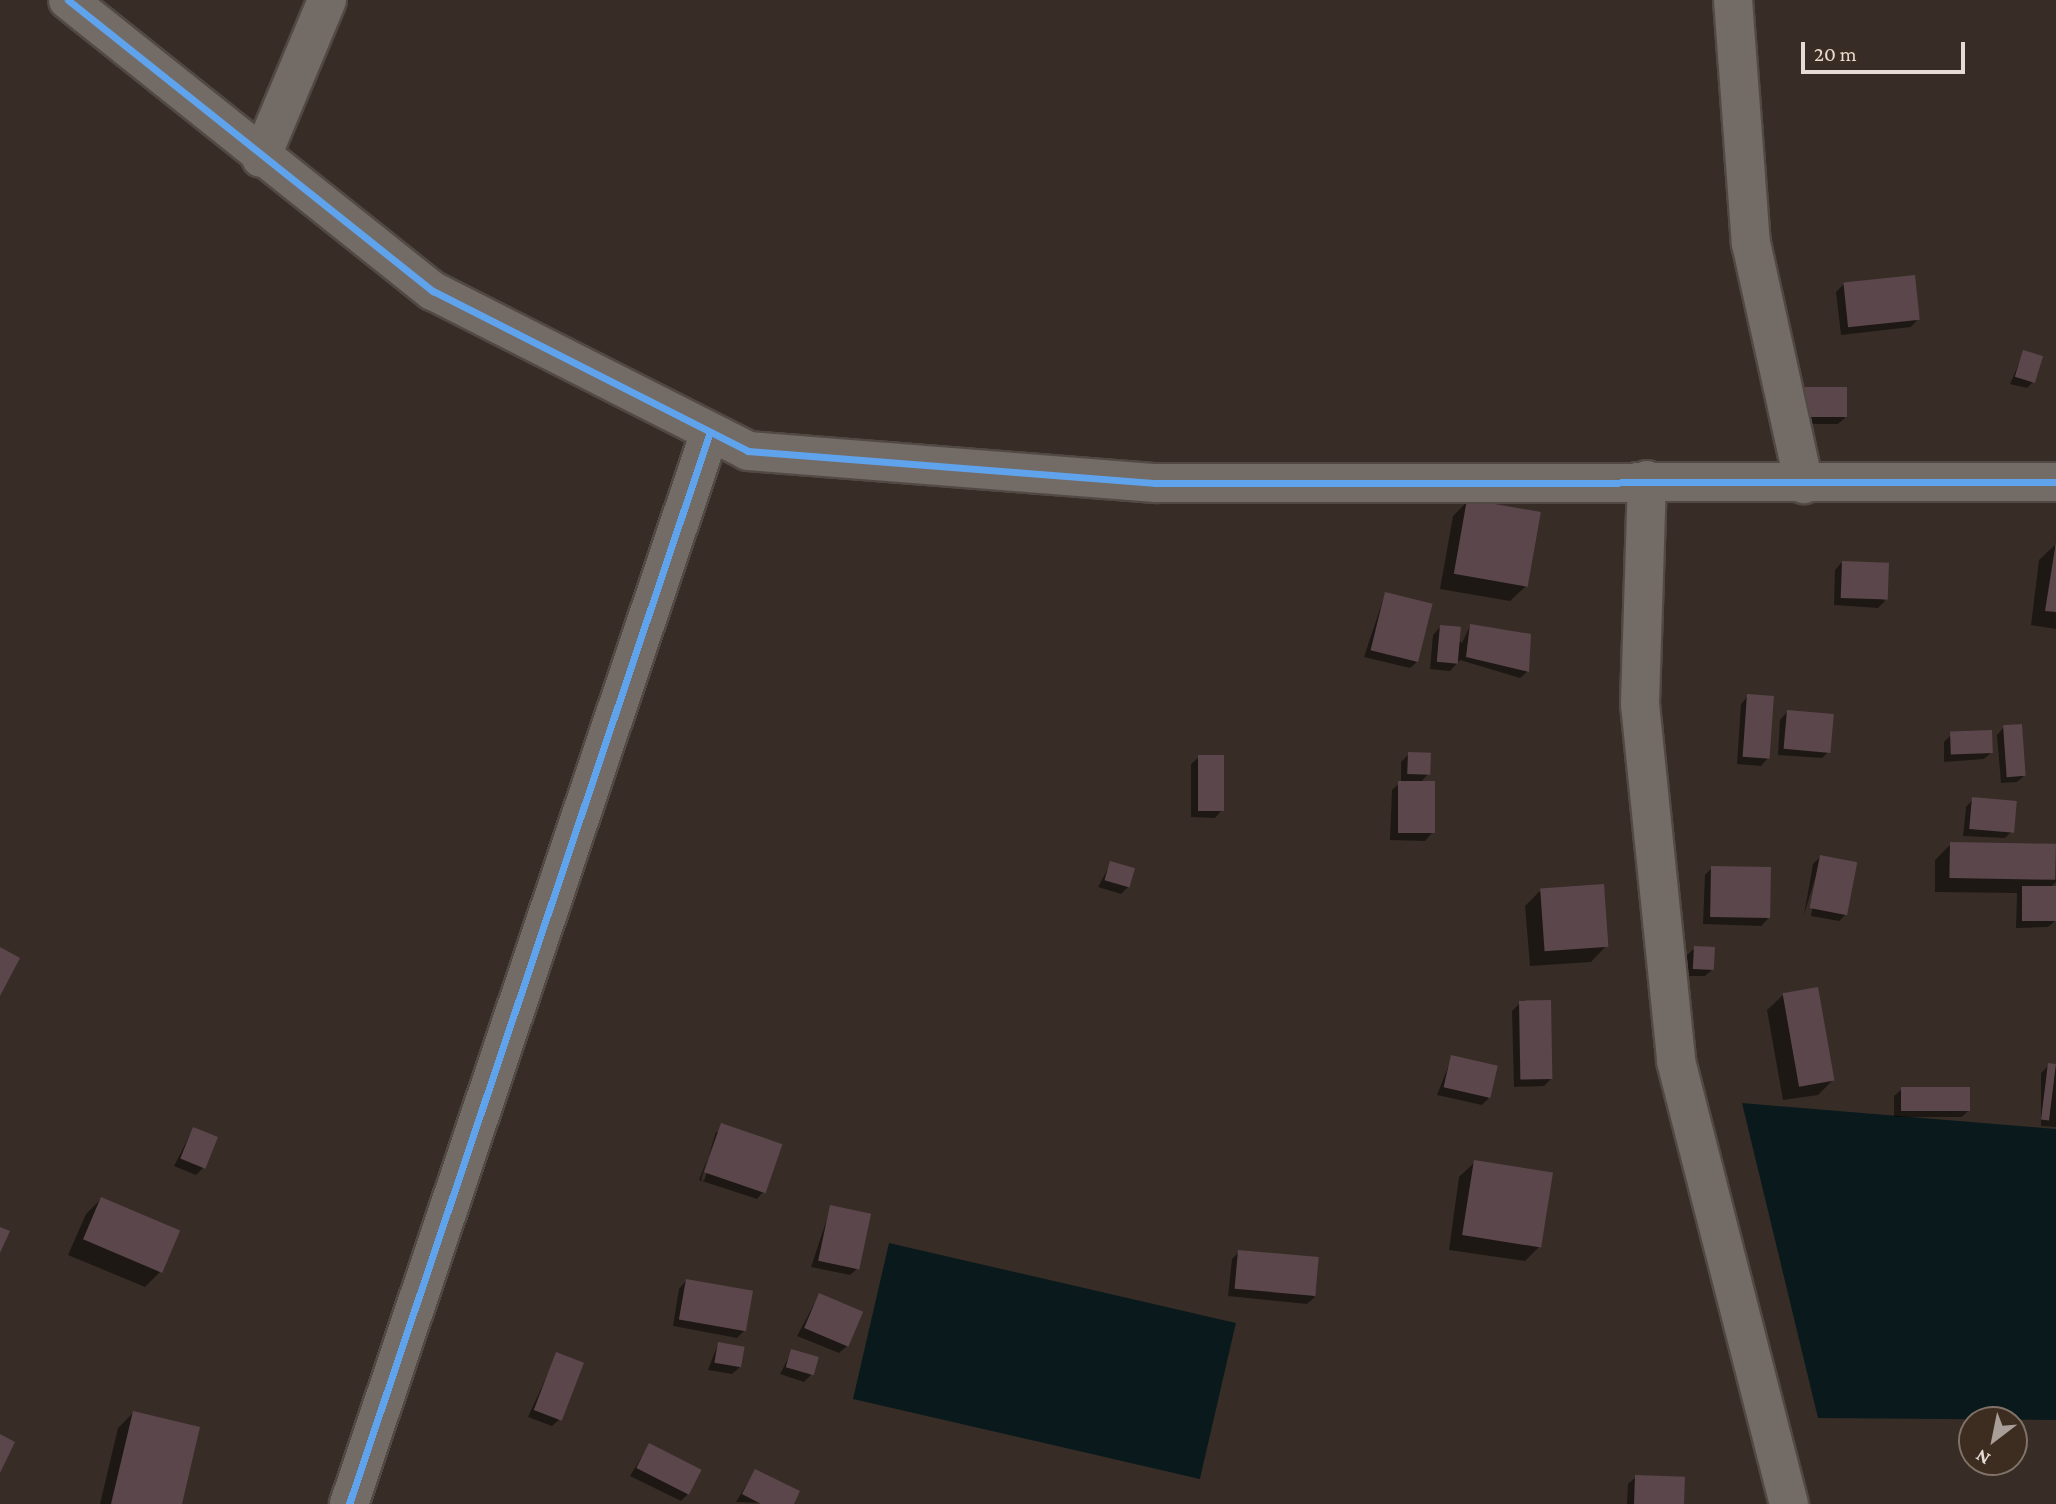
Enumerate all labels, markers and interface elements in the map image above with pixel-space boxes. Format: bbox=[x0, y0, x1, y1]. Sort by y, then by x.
scale bar bbox=[1804, 28, 1968, 72]
text: 20 m bbox=[1814, 42, 1857, 66]
north arrow bbox=[1958, 1406, 2028, 1476]
text: N bbox=[1972, 1445, 1994, 1470]

